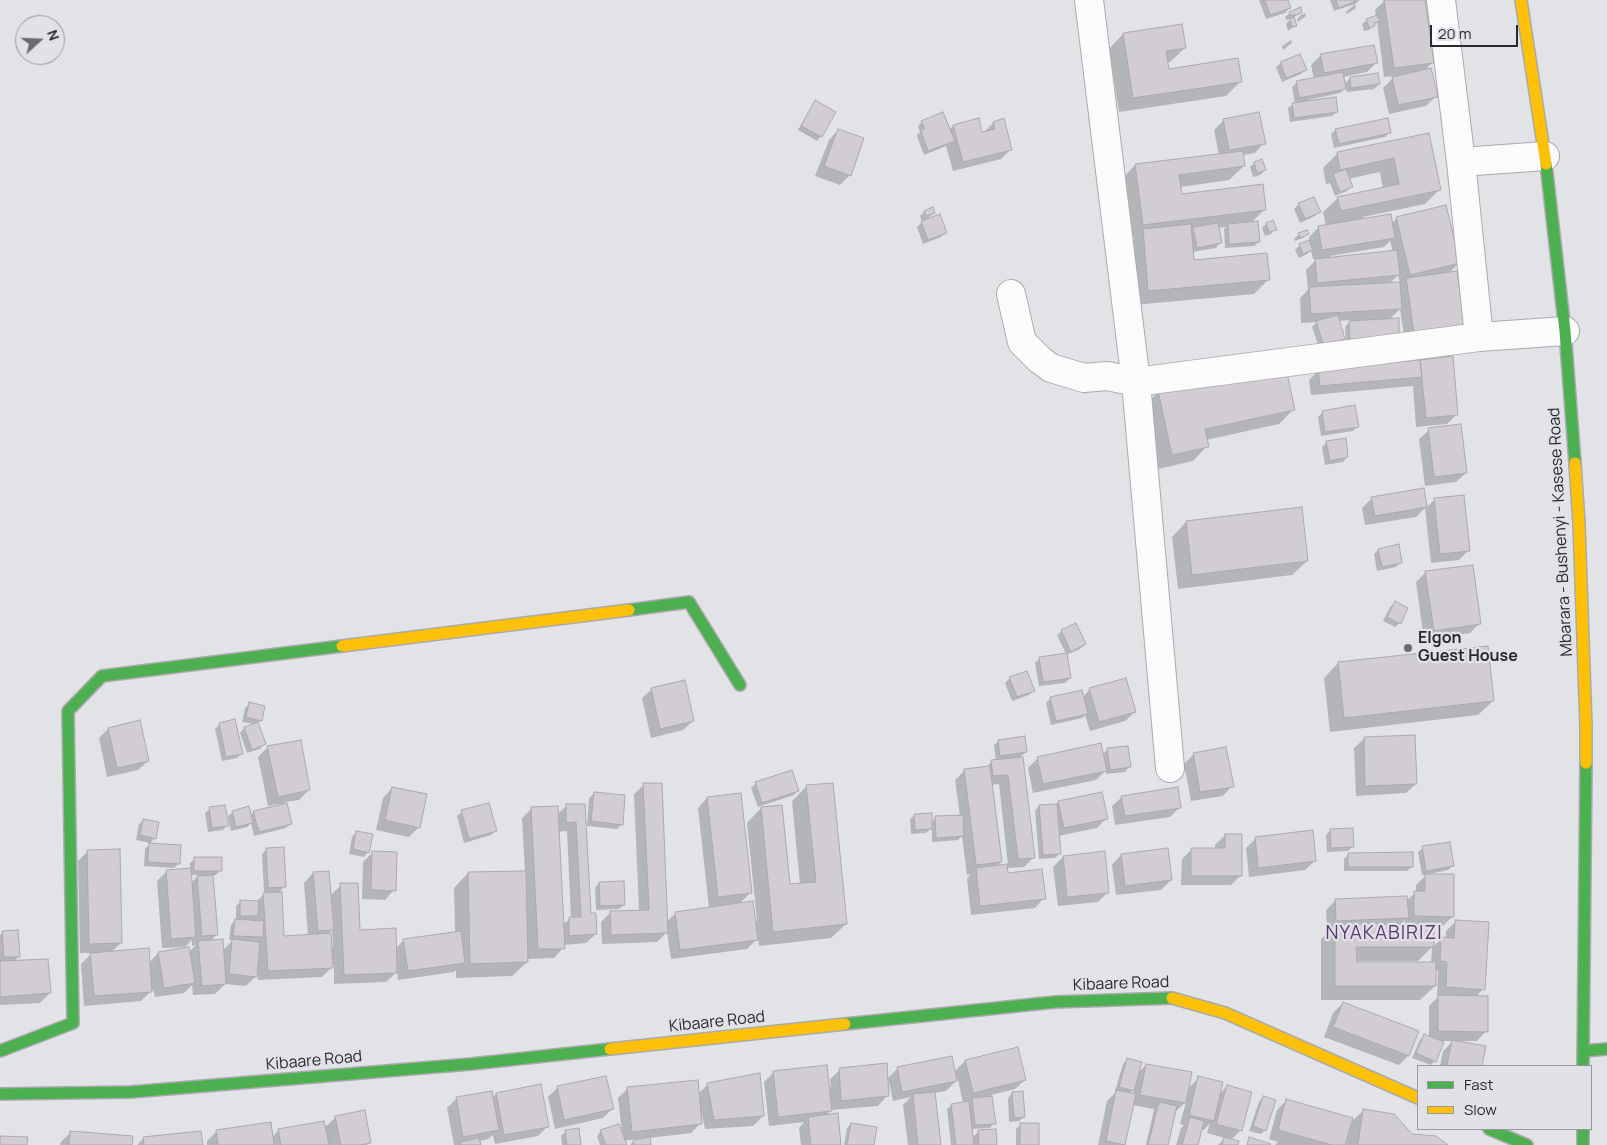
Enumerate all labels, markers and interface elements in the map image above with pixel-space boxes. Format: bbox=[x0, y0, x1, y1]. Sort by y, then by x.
north arrow bbox=[15, 15, 65, 65]
scale bar bbox=[1432, 15, 1520, 47]
text: 20 m bbox=[1438, 23, 1471, 44]
text: N bbox=[43, 27, 64, 43]
street label: Mbarara - Bushenyi - Kasese Road bbox=[1545, 407, 1577, 657]
place label: Elgon Guest House bbox=[1418, 629, 1518, 667]
marker: Elgon Guest House bbox=[1402, 642, 1414, 654]
district label: NYAKABIRIZI bbox=[1324, 923, 1444, 945]
street label: Kibaare Road bbox=[1072, 973, 1170, 995]
street label: Kibaare Road bbox=[668, 1007, 766, 1037]
street label: Kibaare Road bbox=[265, 1047, 363, 1075]
legend bbox=[1417, 1065, 1592, 1130]
text: Fast bbox=[1464, 1074, 1493, 1095]
text: Slow bbox=[1464, 1099, 1497, 1120]

